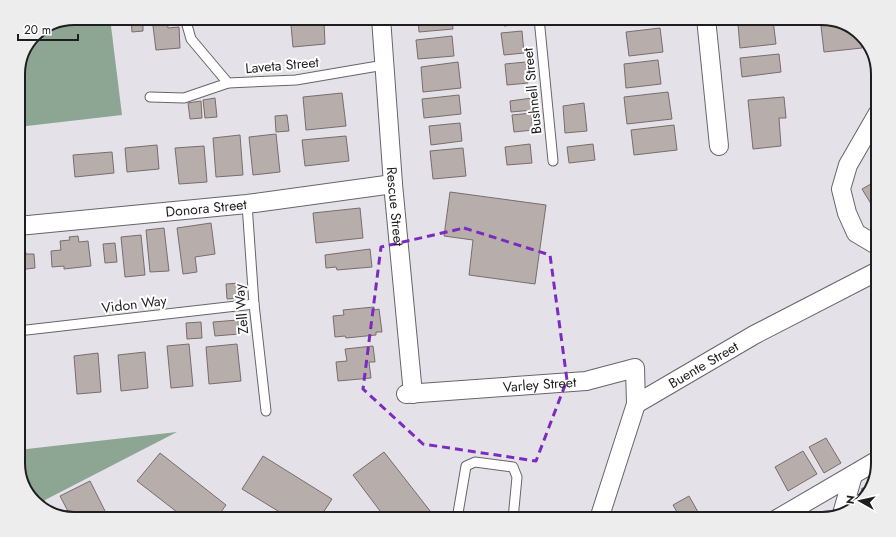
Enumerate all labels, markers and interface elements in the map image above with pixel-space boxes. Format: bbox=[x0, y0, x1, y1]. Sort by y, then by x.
scale bar bbox=[18, 16, 78, 42]
text: 20 m bbox=[24, 21, 51, 39]
street label: Bushnell Street bbox=[517, 46, 546, 135]
street label: Laveta Street bbox=[244, 52, 320, 78]
street label: Rescue Street bbox=[382, 166, 409, 248]
street label: Donora Street bbox=[165, 194, 248, 222]
street label: Zell Way bbox=[229, 282, 253, 335]
street label: Vidon Way bbox=[100, 290, 168, 318]
street label: Buente Street bbox=[665, 336, 743, 393]
street label: Varley Street bbox=[502, 372, 578, 397]
north arrow bbox=[840, 481, 880, 521]
text: N bbox=[842, 494, 859, 505]

